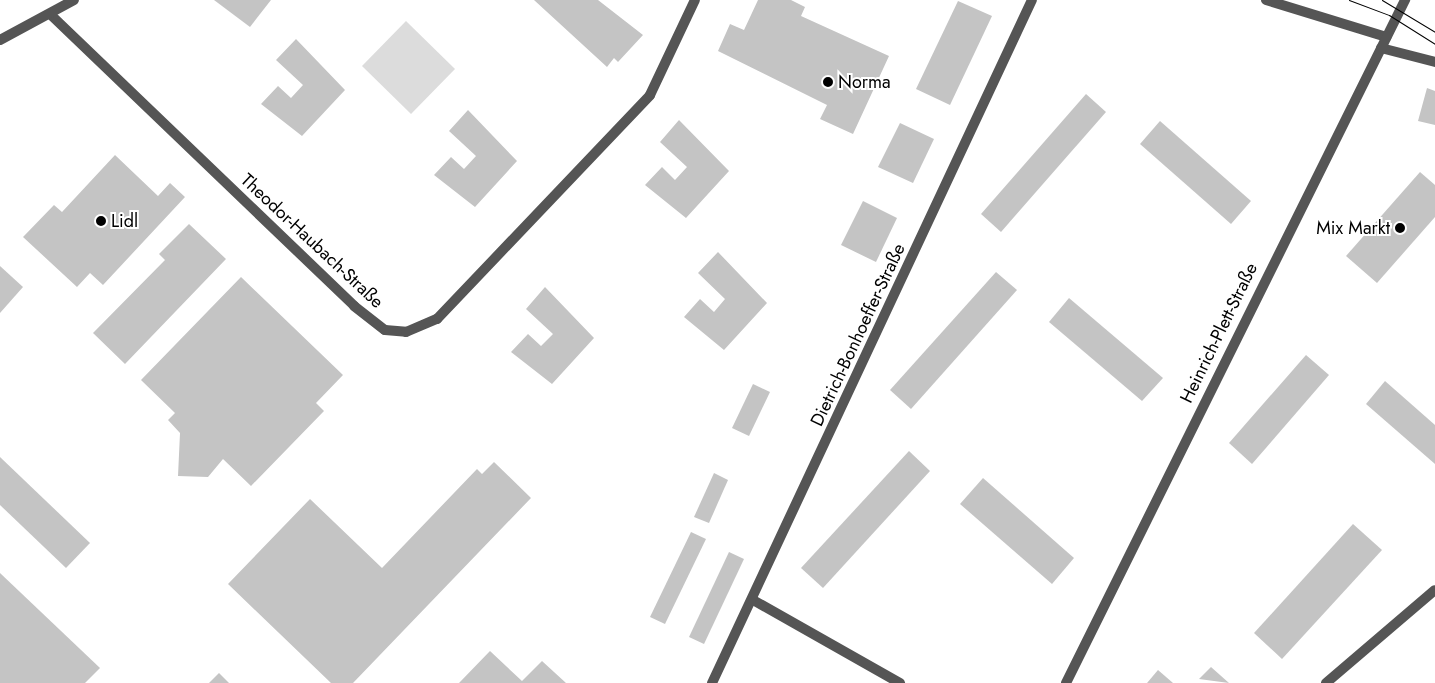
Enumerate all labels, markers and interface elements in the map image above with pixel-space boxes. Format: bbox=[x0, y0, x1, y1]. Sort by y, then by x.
place label: Norma bbox=[838, 71, 891, 93]
marker: Norma bbox=[822, 76, 834, 88]
street label: Theodor-Haubach-Straße bbox=[236, 169, 388, 313]
place label: Lidl bbox=[111, 210, 138, 232]
marker: Lidl bbox=[95, 215, 107, 227]
place label: Mix Markt bbox=[1316, 217, 1390, 239]
marker: Mix Markt bbox=[1394, 222, 1406, 234]
street label: Dietrich-Bonhoeffer-Straße bbox=[806, 240, 910, 430]
street label: Heinrich-Plett-Straße bbox=[1176, 259, 1262, 407]

